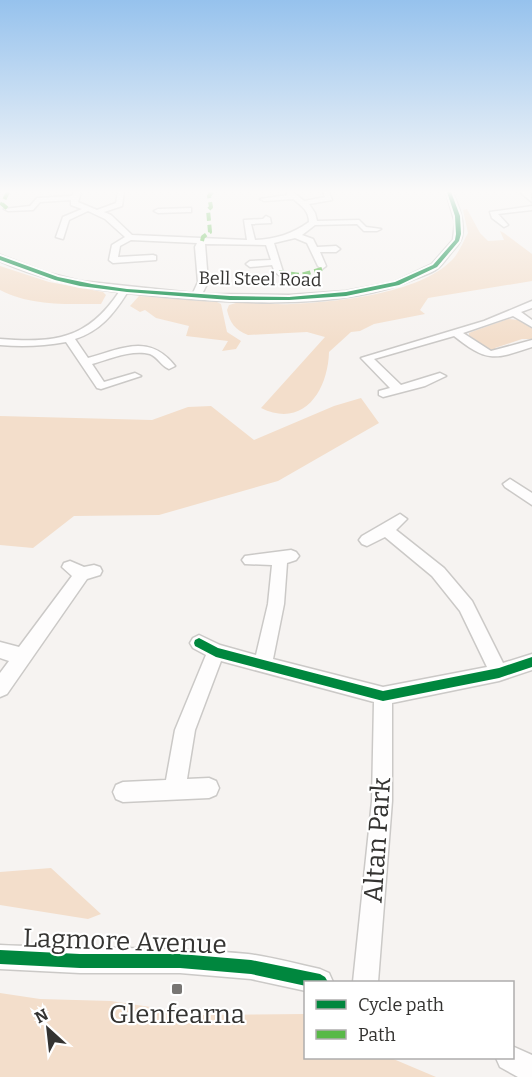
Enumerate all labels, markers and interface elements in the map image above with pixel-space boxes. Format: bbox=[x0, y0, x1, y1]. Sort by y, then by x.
street label: Bell Steel Road bbox=[198, 267, 322, 291]
street label: Altan Park bbox=[358, 776, 397, 904]
street label: Lagmore Avenue bbox=[23, 922, 227, 961]
legend bbox=[304, 981, 514, 1059]
marker: Glenfearna bbox=[170, 982, 184, 996]
text: Cycle path bbox=[358, 994, 444, 1016]
north arrow bbox=[18, 999, 78, 1059]
place label: Glenfearna bbox=[109, 999, 245, 1030]
text: N bbox=[32, 1005, 51, 1027]
text: Path bbox=[358, 1024, 396, 1046]

